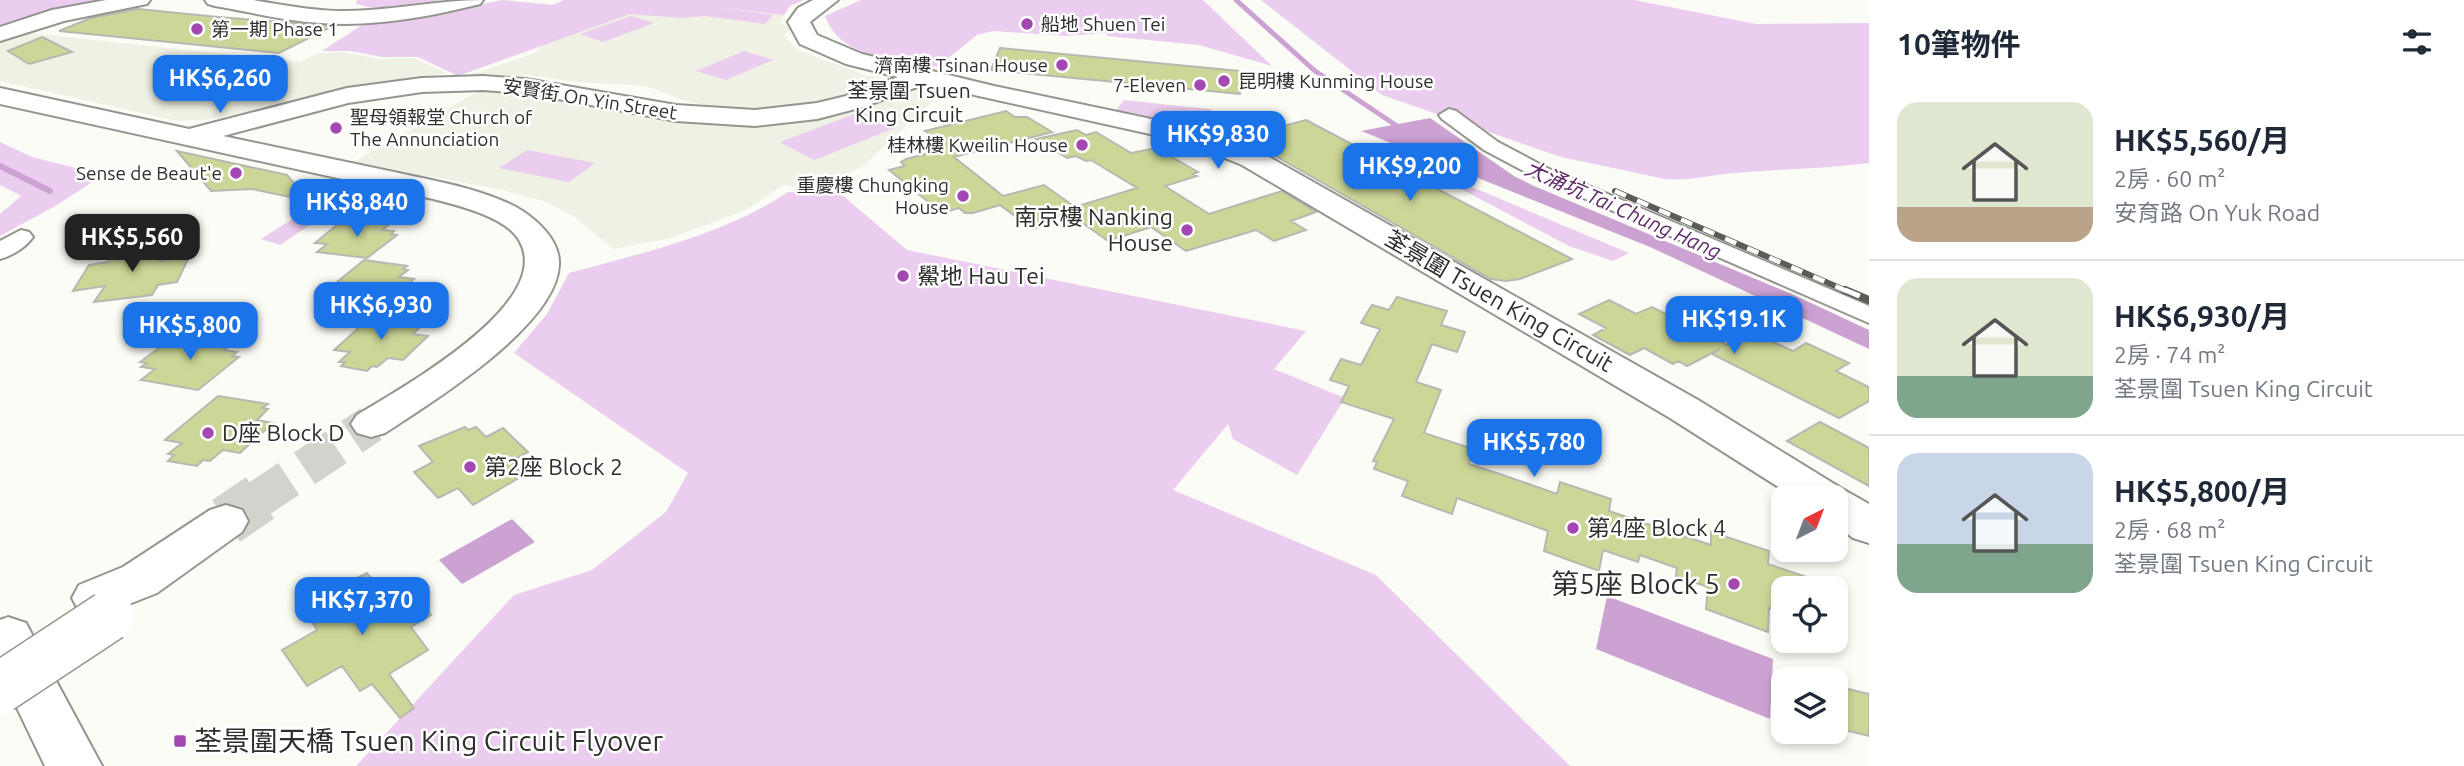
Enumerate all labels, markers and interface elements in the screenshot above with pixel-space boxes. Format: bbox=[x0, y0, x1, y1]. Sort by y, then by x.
place label: 船地 Shuen Tei bbox=[1041, 13, 1165, 35]
marker: 船地 Shuen Tei bbox=[1019, 16, 1035, 32]
place label: 第一期 Phase 1 bbox=[211, 18, 338, 40]
marker: 第一期 Phase 1 bbox=[189, 21, 205, 37]
icon: filters bbox=[2398, 23, 2436, 61]
text: 10筆物件 bbox=[1897, 27, 2021, 61]
place label: 濟南樓 Tsinan House bbox=[874, 54, 1048, 76]
pin: HK$6,260 bbox=[148, 55, 292, 115]
marker: 濟南樓 Tsinan House bbox=[1054, 57, 1070, 73]
text: HK$6,260 bbox=[169, 65, 271, 90]
place label: 昆明樓 Kunming House bbox=[1238, 70, 1434, 92]
marker: 昆明樓 Kunming House bbox=[1216, 73, 1232, 89]
street label: 安賢街 On Yin Street bbox=[501, 74, 679, 124]
place label: 7-Eleven bbox=[1113, 74, 1186, 96]
marker: 7-Eleven bbox=[1192, 77, 1208, 93]
district label: 荃景圍 Tsuen King Circuit bbox=[847, 78, 971, 126]
place label: 聖母領報堂 Church of The Annunciation bbox=[350, 106, 533, 150]
pin: HK$9,830 bbox=[1146, 111, 1290, 171]
marker: 聖母領報堂 Church of The Annunciation bbox=[328, 120, 344, 136]
text: HK$9,830 bbox=[1167, 121, 1269, 146]
text: HK$5,560/月 bbox=[2114, 123, 2290, 157]
icon: home bbox=[1953, 130, 2037, 214]
place label: 桂林樓 Kweilin House bbox=[887, 134, 1068, 156]
marker: 桂林樓 Kweilin House bbox=[1074, 137, 1090, 153]
pin: HK$9,200 bbox=[1338, 144, 1482, 203]
text: HK$9,200 bbox=[1359, 153, 1461, 178]
water label: 大涌坑 Tai Chung Hang bbox=[1522, 155, 1725, 263]
place label: Sense de Beaut'e bbox=[76, 162, 222, 184]
marker: Sense de Beaut'e bbox=[228, 165, 244, 181]
text: 2房 · 60 m² bbox=[2114, 166, 2225, 191]
place label: 重慶樓 Chungking House bbox=[797, 174, 949, 218]
pin: HK$8,840 bbox=[285, 180, 429, 239]
marker: 重慶樓 Chungking House bbox=[955, 188, 971, 204]
text: HK$8,840 bbox=[306, 189, 408, 214]
text: 安育路 On Yuk Road bbox=[2114, 200, 2320, 225]
place label: 南京樓 Nanking House bbox=[1014, 204, 1173, 255]
pin: HK$5,560 bbox=[60, 215, 204, 274]
marker: 南京樓 Nanking House bbox=[1179, 222, 1195, 238]
text: HK$5,560 bbox=[81, 224, 183, 249]
street label: 荃景圍 Tsuen King Circuit bbox=[1381, 225, 1618, 376]
place label: 鱟地 Hau Tei bbox=[917, 263, 1045, 288]
marker: 鱟地 Hau Tei bbox=[895, 268, 911, 284]
pin: HK$6,930 bbox=[309, 282, 453, 342]
text: HK$6,930 bbox=[330, 292, 432, 317]
pin: HK$19.1K bbox=[1662, 296, 1806, 356]
text: HK$6,930/月 bbox=[2114, 299, 2290, 333]
pin: HK$5,800 bbox=[118, 302, 262, 362]
text: HK$19.1K bbox=[1682, 306, 1786, 331]
icon: home bbox=[1953, 306, 2037, 390]
text: HK$5,800 bbox=[139, 312, 241, 337]
text: 2房 · 74 m² bbox=[2114, 342, 2225, 367]
text: 荃景圍 Tsuen King Circuit bbox=[2114, 376, 2373, 401]
place label: D座 Block D bbox=[222, 420, 344, 445]
pin: HK$5,780 bbox=[1462, 420, 1606, 479]
marker: D座 Block D bbox=[200, 425, 216, 441]
text: HK$5,780 bbox=[1483, 429, 1585, 454]
place label: 第2座 Block 2 bbox=[484, 454, 623, 479]
marker: 第2座 Block 2 bbox=[462, 459, 478, 475]
text: HK$5,800/月 bbox=[2114, 474, 2290, 508]
icon: home bbox=[1953, 481, 2037, 565]
north arrow bbox=[1771, 485, 1848, 562]
map controls bbox=[1771, 485, 1848, 744]
place label: 第4座 Block 4 bbox=[1587, 515, 1726, 540]
text: 2房 · 68 m² bbox=[2114, 517, 2225, 542]
marker: 第4座 Block 4 bbox=[1565, 520, 1581, 536]
text: 荃景圍 Tsuen King Circuit bbox=[2114, 551, 2373, 576]
place label: 第5座 Block 5 bbox=[1551, 568, 1720, 599]
marker: 第5座 Block 5 bbox=[1726, 576, 1742, 592]
button: locate bbox=[1771, 576, 1848, 653]
pin: HK$7,370 bbox=[290, 578, 434, 637]
text: HK$7,370 bbox=[311, 587, 413, 612]
button: layers bbox=[1771, 667, 1848, 744]
place label: 荃景圍天橋 Tsuen King Circuit Flyover bbox=[194, 725, 663, 756]
marker: 荃景圍天橋 Tsuen King Circuit Flyover bbox=[172, 733, 188, 749]

